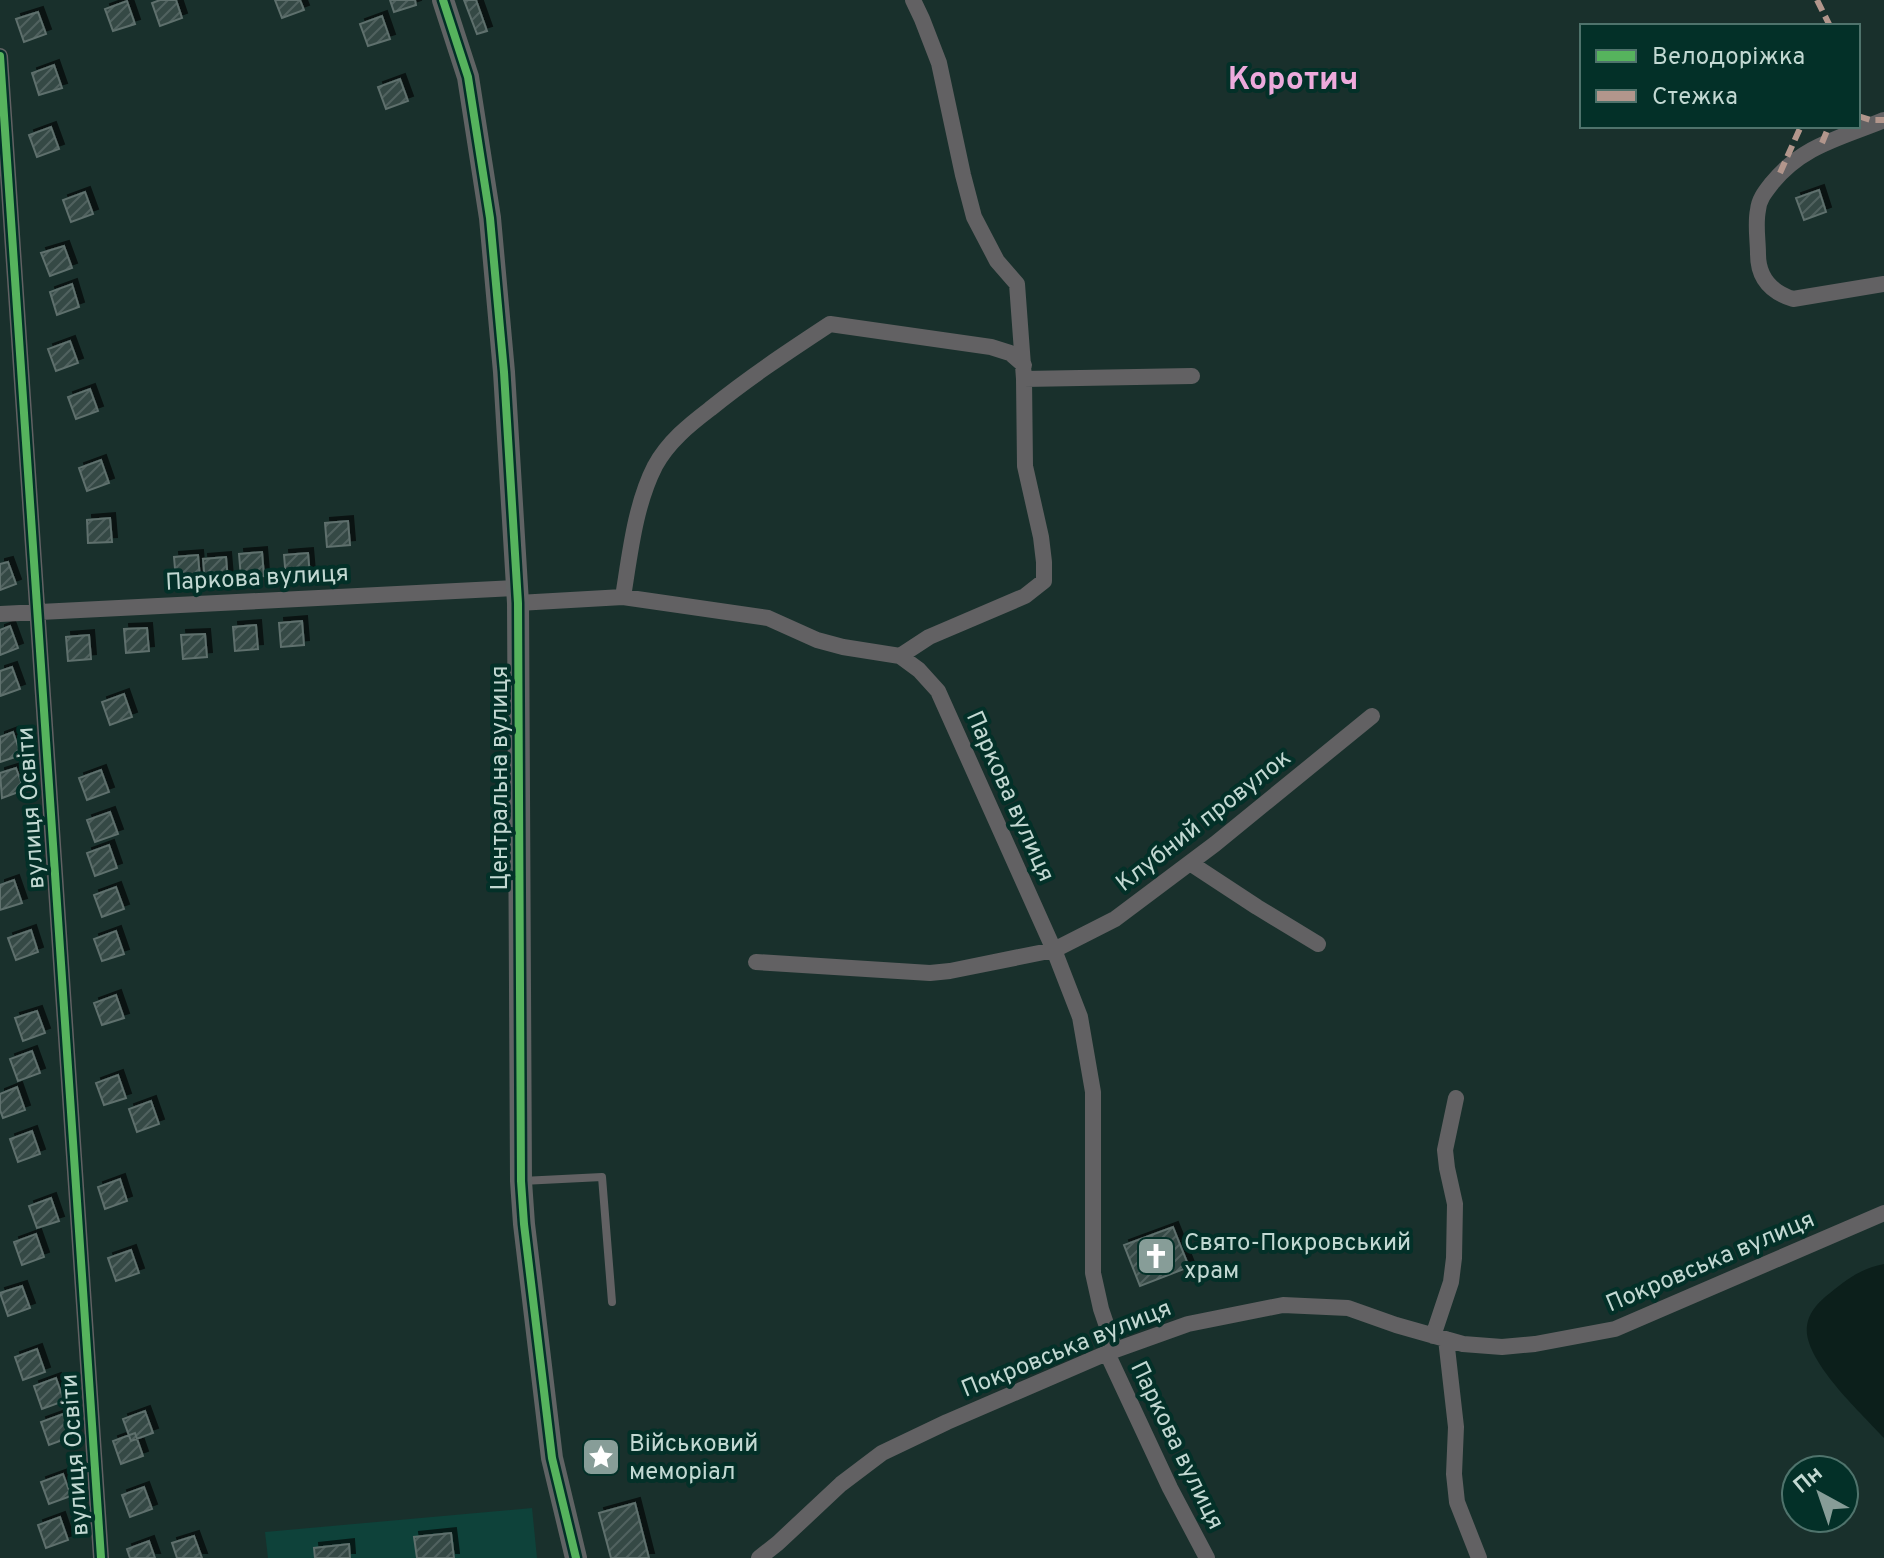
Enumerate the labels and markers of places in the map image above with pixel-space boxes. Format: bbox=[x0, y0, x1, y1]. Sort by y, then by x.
place label: Свято-Покровський храм bbox=[1184, 1229, 1411, 1287]
church icon: Свято-Покровський храм bbox=[1135, 1235, 1177, 1277]
place label: Військовий меморіал bbox=[629, 1430, 758, 1488]
place icon: Військовий меморіал bbox=[580, 1436, 622, 1478]

